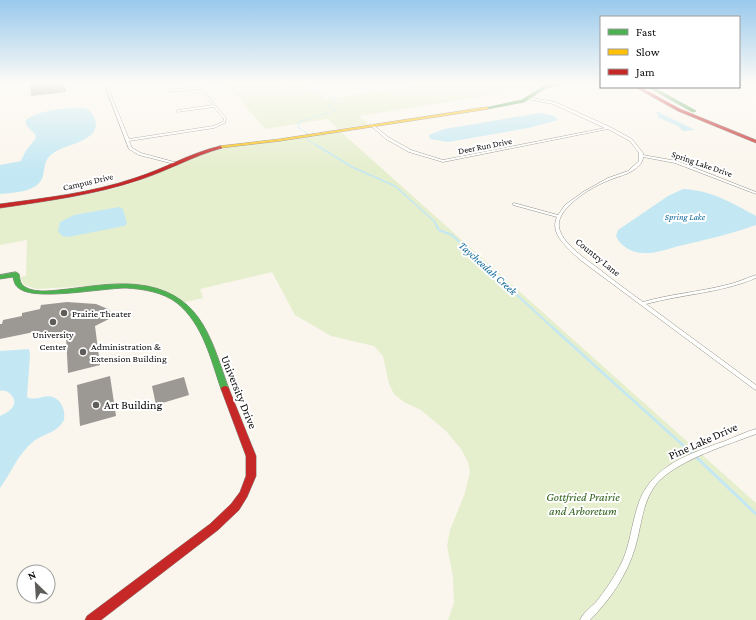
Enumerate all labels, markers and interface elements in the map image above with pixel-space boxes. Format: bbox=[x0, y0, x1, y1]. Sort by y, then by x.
legend bbox=[600, 16, 740, 88]
text: Fast bbox=[636, 25, 657, 39]
text: Slow bbox=[636, 45, 660, 59]
text: Jam bbox=[635, 65, 655, 79]
street label: Deer Run Drive bbox=[457, 136, 513, 156]
street label: Spring Lake Drive bbox=[670, 149, 734, 179]
street label: Campus Drive bbox=[62, 171, 114, 193]
water label: Spring Lake bbox=[665, 212, 706, 222]
street label: Country Lane bbox=[573, 236, 623, 279]
water label: Taycheedah Creek bbox=[456, 239, 520, 299]
marker: Prairie Theater bbox=[59, 308, 69, 318]
place label: Prairie Theater bbox=[72, 308, 132, 319]
marker: University Center bbox=[48, 317, 58, 327]
place label: University Center bbox=[32, 329, 74, 352]
place label: Administration & Extension Building bbox=[91, 341, 167, 364]
marker: Administration & Extension Building bbox=[78, 347, 88, 357]
street label: University Drive bbox=[218, 353, 260, 431]
place label: Art Building bbox=[104, 398, 162, 412]
marker: Art Building bbox=[91, 400, 101, 410]
street label: Pine Lake Drive bbox=[666, 420, 740, 462]
park label: Gottfried Prairie and Arboretum bbox=[546, 490, 620, 518]
north arrow bbox=[16, 564, 56, 604]
text: N bbox=[26, 568, 38, 582]

